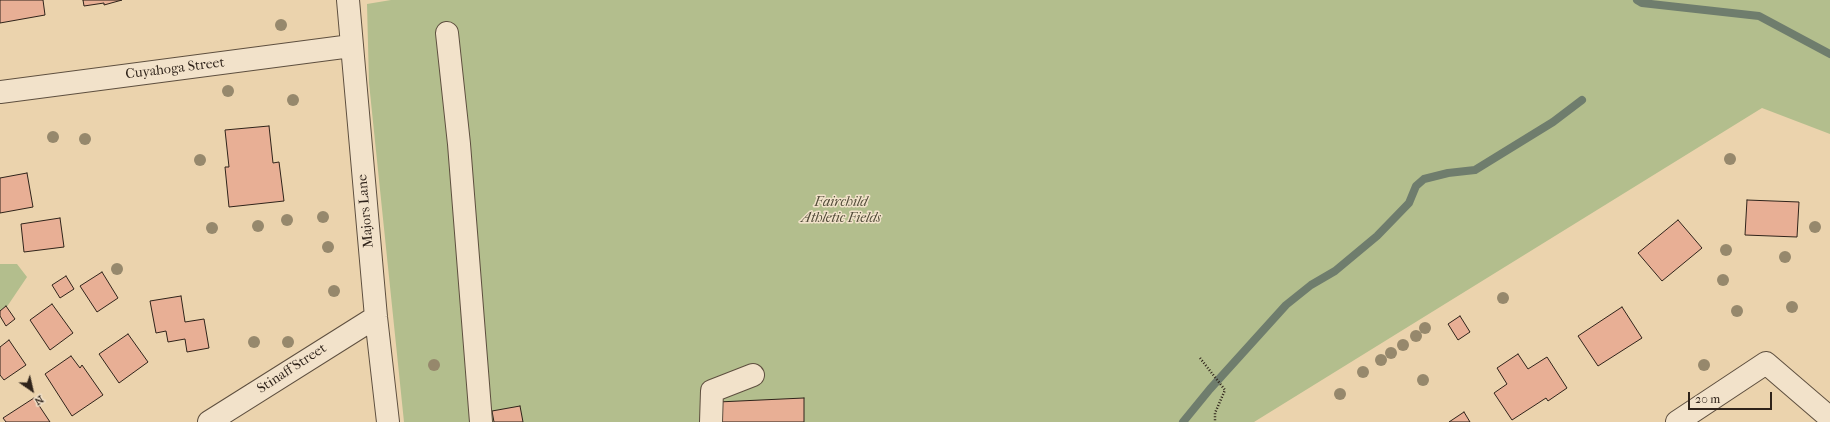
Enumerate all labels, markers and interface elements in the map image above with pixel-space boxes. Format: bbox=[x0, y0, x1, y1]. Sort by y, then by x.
street label: Cuyahoga Street bbox=[124, 55, 226, 83]
street label: Majors Lane bbox=[354, 173, 378, 249]
park label: Fairchild Athletic Fields bbox=[801, 195, 881, 228]
street label: Stinaff Street bbox=[254, 340, 330, 398]
north arrow bbox=[12, 370, 52, 410]
scale bar bbox=[1690, 384, 1774, 410]
text: 20 m bbox=[1695, 392, 1720, 406]
text: N bbox=[32, 393, 46, 408]

